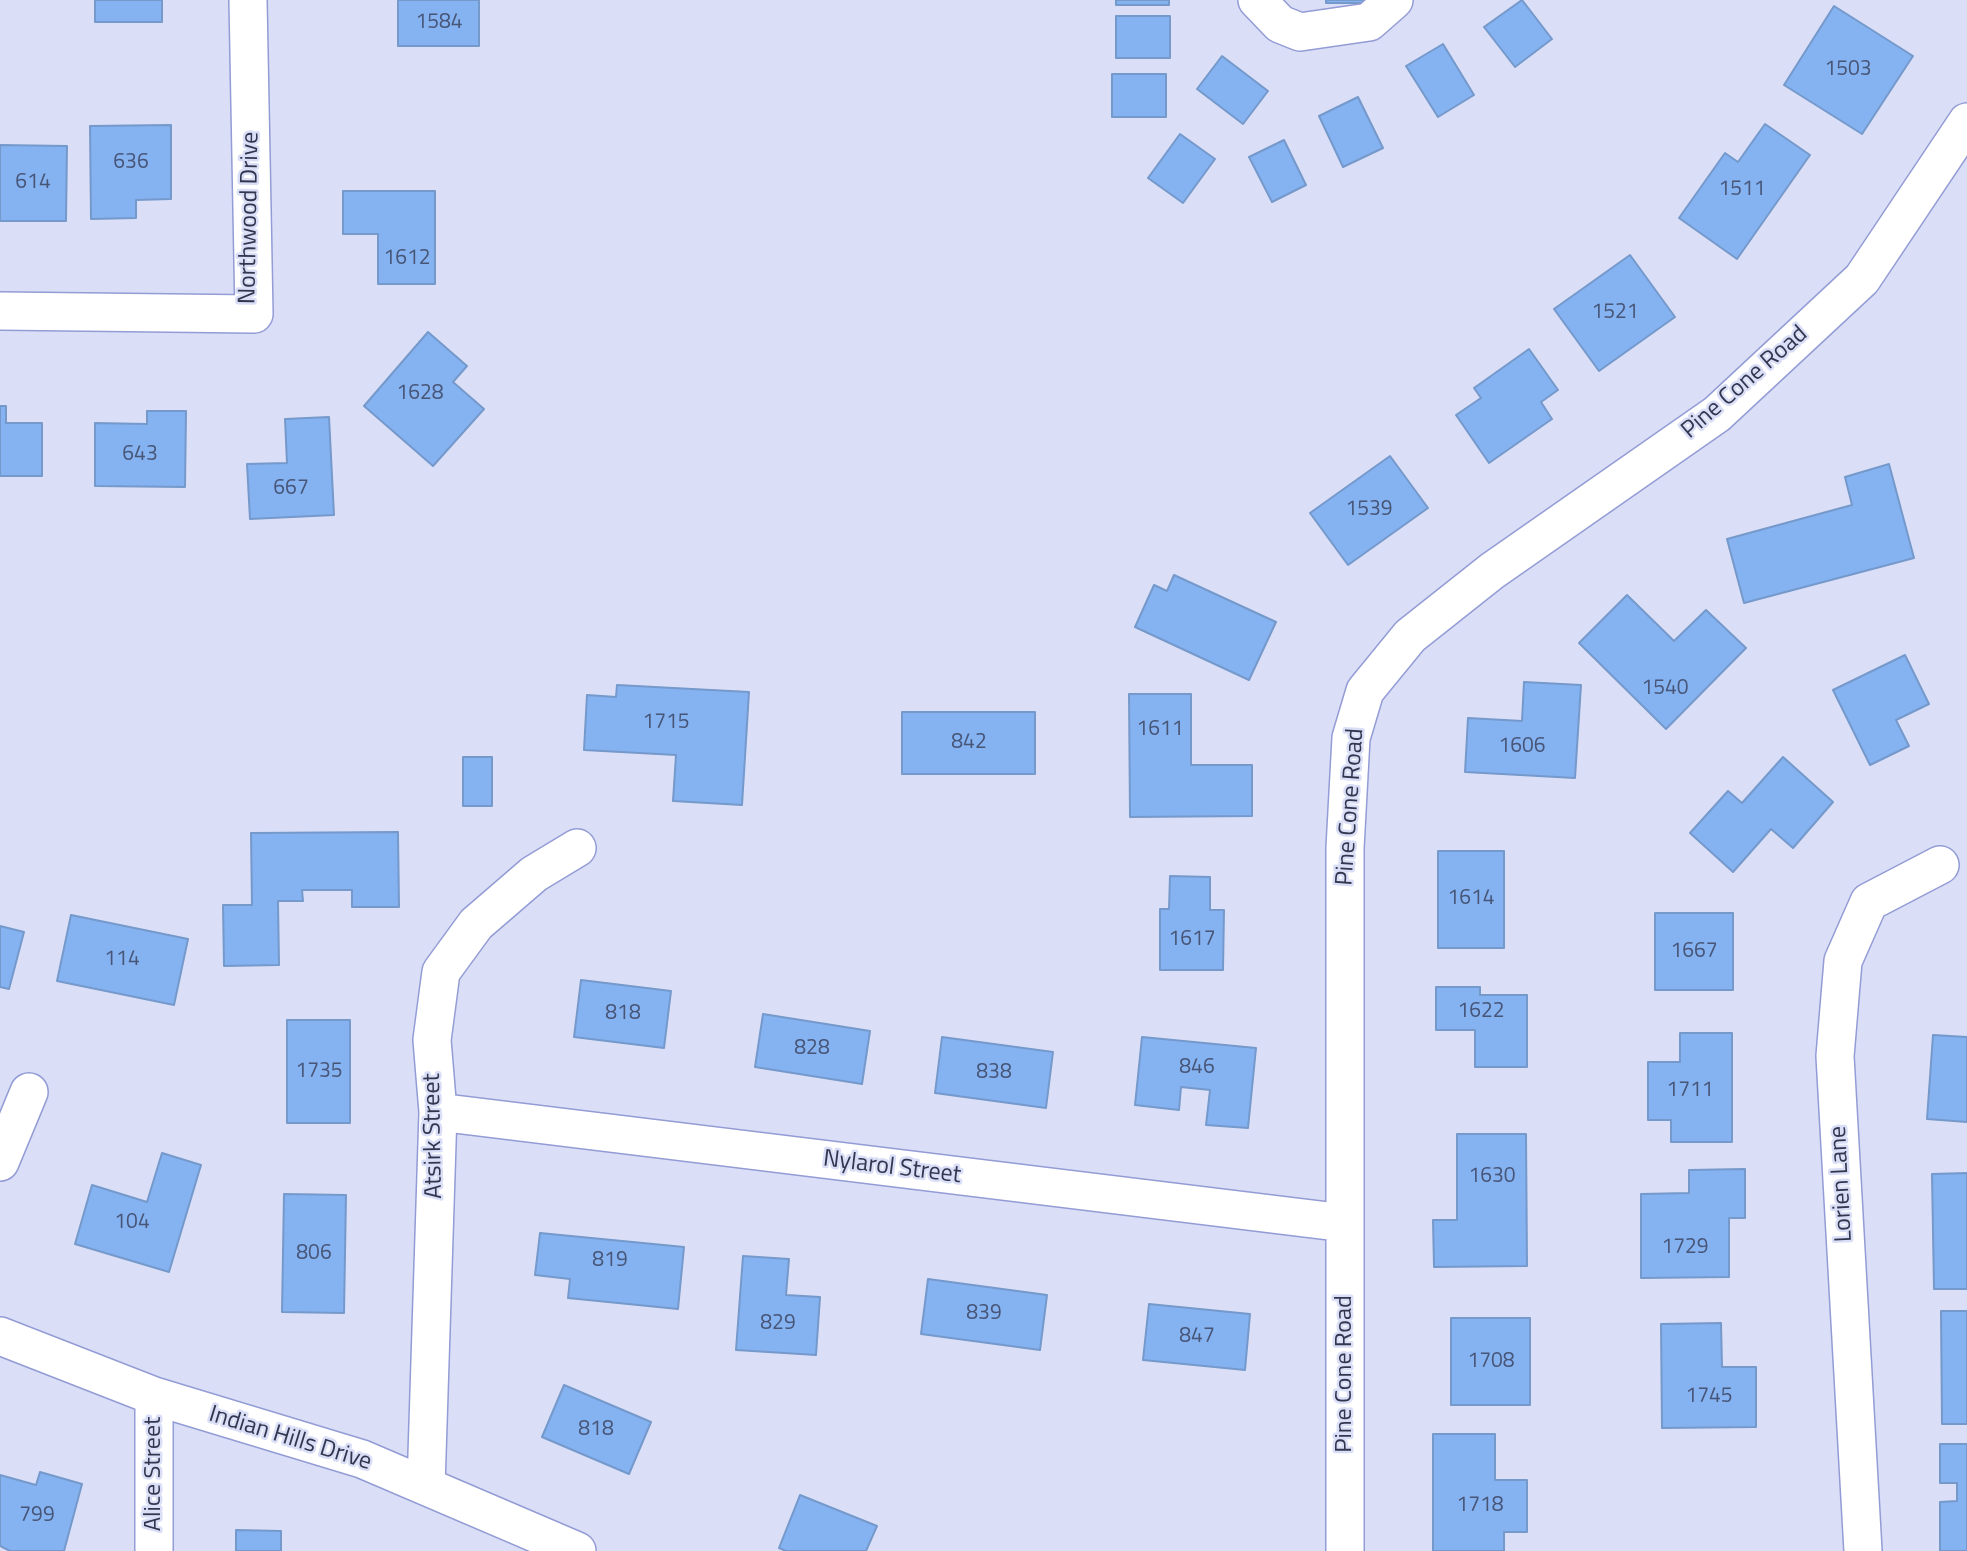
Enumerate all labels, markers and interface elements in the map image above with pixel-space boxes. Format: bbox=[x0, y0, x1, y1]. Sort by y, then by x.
house number: 1584 bbox=[415, 10, 463, 36]
house number: 1503 bbox=[1824, 57, 1872, 83]
street label: Northwood Drive bbox=[234, 132, 266, 304]
house number: 636 bbox=[113, 150, 149, 176]
house number: 614 bbox=[15, 170, 51, 196]
house number: 1511 bbox=[1718, 177, 1766, 203]
house number: 1612 bbox=[383, 246, 431, 272]
house number: 1521 bbox=[1591, 300, 1639, 326]
street label: Pine Cone Road bbox=[1676, 320, 1814, 446]
house number: 1628 bbox=[396, 381, 444, 407]
house number: 643 bbox=[122, 442, 158, 468]
house number: 667 bbox=[273, 476, 309, 502]
house number: 1539 bbox=[1345, 497, 1393, 523]
house number: 1540 bbox=[1641, 676, 1689, 702]
house number: 1715 bbox=[642, 710, 690, 736]
house number: 1611 bbox=[1136, 717, 1184, 743]
street label: Pine Cone Road bbox=[1331, 727, 1371, 887]
house number: 842 bbox=[951, 730, 987, 756]
house number: 1606 bbox=[1498, 734, 1546, 760]
house number: 1614 bbox=[1447, 886, 1495, 912]
house number: 1617 bbox=[1168, 927, 1216, 953]
house number: 1667 bbox=[1670, 939, 1718, 965]
house number: 114 bbox=[104, 947, 140, 973]
house number: 1622 bbox=[1457, 999, 1505, 1025]
house number: 818 bbox=[605, 1001, 641, 1027]
house number: 828 bbox=[794, 1036, 830, 1062]
house number: 846 bbox=[1179, 1055, 1215, 1081]
house number: 1735 bbox=[295, 1059, 343, 1085]
house number: 838 bbox=[976, 1060, 1012, 1086]
street label: Atsirk Street bbox=[419, 1073, 449, 1199]
house number: 1711 bbox=[1666, 1078, 1714, 1104]
street label: Lorien Lane bbox=[1825, 1125, 1859, 1243]
street label: Nylarol Street bbox=[821, 1145, 963, 1191]
house number: 1630 bbox=[1468, 1164, 1516, 1190]
house number: 104 bbox=[114, 1210, 150, 1236]
house number: 1729 bbox=[1661, 1235, 1709, 1261]
house number: 806 bbox=[296, 1241, 332, 1267]
house number: 819 bbox=[592, 1248, 628, 1274]
street label: Pine Cone Road bbox=[1331, 1295, 1359, 1453]
house number: 839 bbox=[966, 1301, 1002, 1327]
house number: 829 bbox=[760, 1311, 796, 1337]
house number: 847 bbox=[1179, 1324, 1215, 1350]
house number: 1708 bbox=[1467, 1349, 1515, 1375]
house number: 1745 bbox=[1685, 1384, 1733, 1410]
street label: Indian Hills Drive bbox=[205, 1401, 375, 1477]
street label: Alice Street bbox=[140, 1417, 168, 1531]
house number: 818 bbox=[578, 1417, 614, 1443]
house number: 1718 bbox=[1456, 1493, 1504, 1519]
house number: 799 bbox=[19, 1503, 55, 1529]

